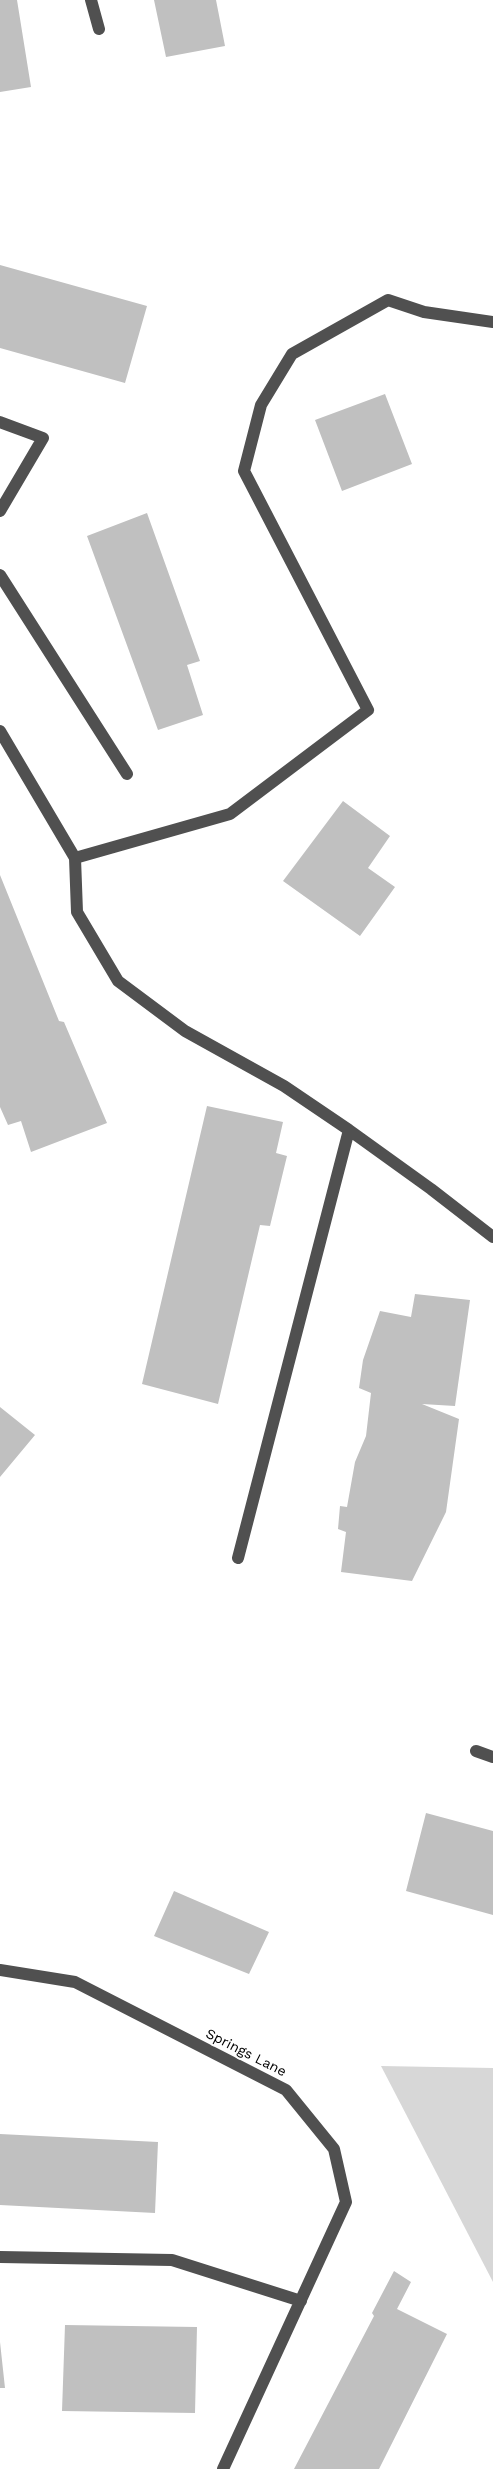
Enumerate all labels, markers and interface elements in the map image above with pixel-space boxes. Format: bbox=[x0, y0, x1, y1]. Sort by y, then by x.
street label: Springs Lane bbox=[203, 2025, 289, 2081]

